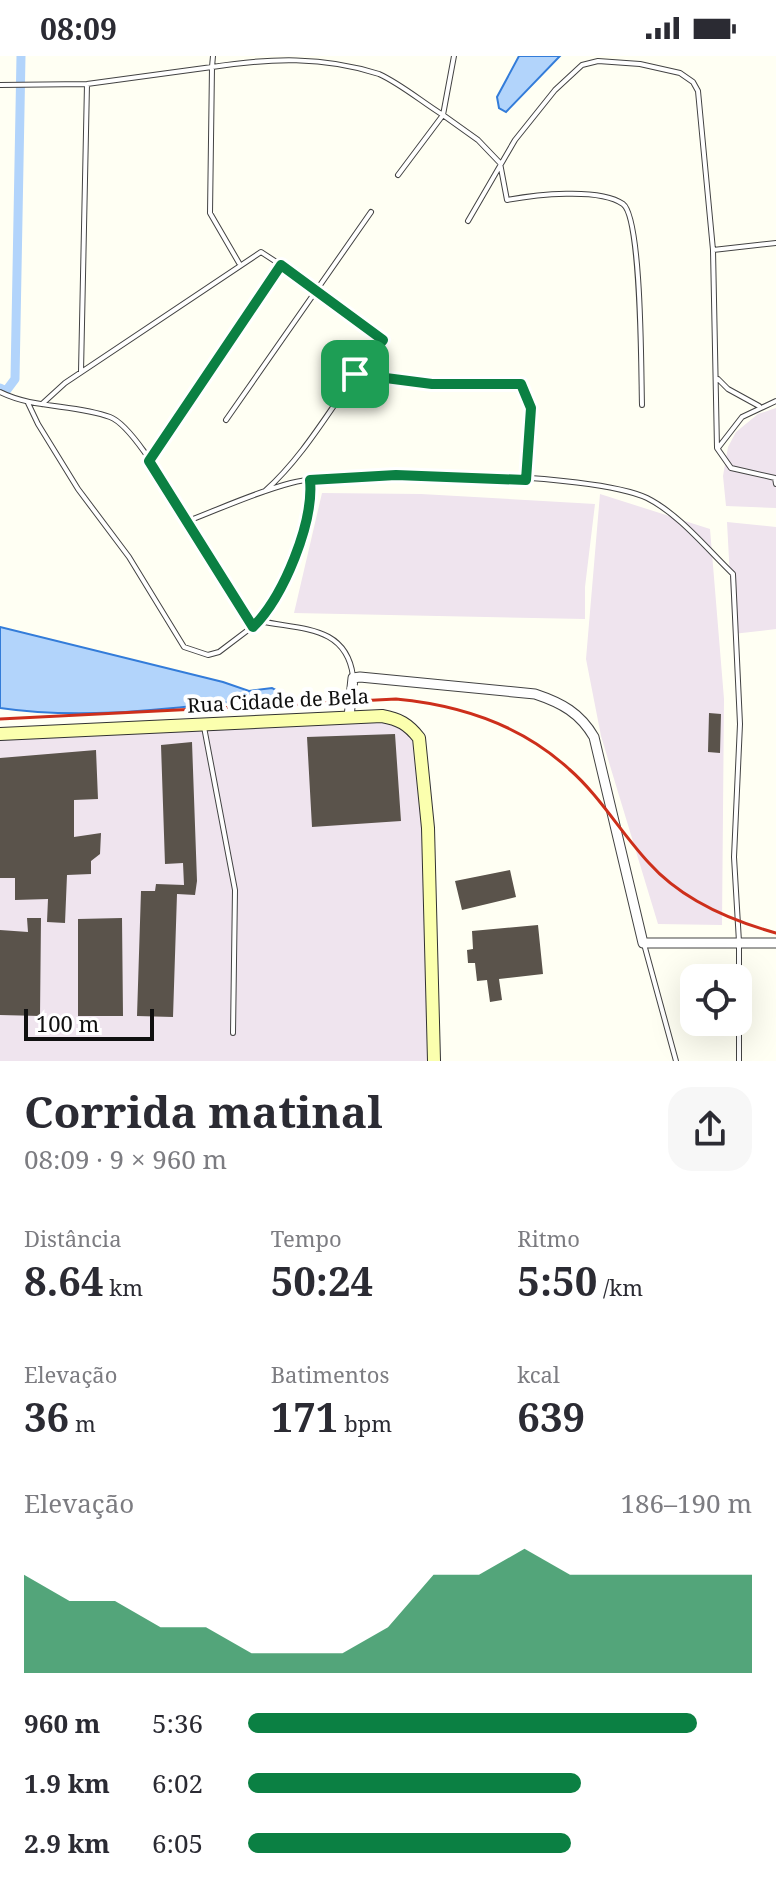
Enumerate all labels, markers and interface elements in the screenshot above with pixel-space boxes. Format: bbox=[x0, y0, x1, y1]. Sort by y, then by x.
text: 08:09 bbox=[40, 8, 117, 49]
pin bbox=[321, 340, 389, 408]
icon: arrive bbox=[333, 352, 377, 396]
street label: Rua Cidade de Bela bbox=[186, 682, 370, 719]
map controls bbox=[680, 964, 752, 1036]
button: locate bbox=[680, 964, 752, 1036]
scale bar bbox=[24, 1005, 154, 1041]
text: 100 m bbox=[36, 1008, 99, 1038]
text: Corrida matinal bbox=[24, 1081, 383, 1141]
button: share bbox=[668, 1087, 752, 1171]
text: 08:09 · 9 × 960 m bbox=[24, 1141, 227, 1177]
text: Distância bbox=[24, 1223, 122, 1253]
text: Tempo bbox=[271, 1223, 342, 1253]
text: Ritmo bbox=[517, 1223, 580, 1253]
text: 8.64 bbox=[24, 1253, 104, 1308]
text: 50:24 bbox=[271, 1253, 373, 1308]
text: 5:50 bbox=[517, 1253, 597, 1308]
text: km bbox=[104, 1272, 143, 1302]
text: /km bbox=[597, 1272, 643, 1302]
text: Elevação bbox=[24, 1359, 117, 1389]
text: Batimentos bbox=[271, 1359, 389, 1389]
text: kcal bbox=[517, 1359, 560, 1389]
text: 36 bbox=[24, 1389, 69, 1444]
text: 171 bbox=[271, 1389, 338, 1444]
text: 639 bbox=[517, 1389, 585, 1444]
text: m bbox=[69, 1408, 96, 1438]
text: bpm bbox=[338, 1408, 392, 1438]
text: Elevação bbox=[24, 1485, 134, 1521]
text: 186–190 m bbox=[620, 1485, 752, 1521]
text: 960 m bbox=[24, 1705, 100, 1741]
text: 5:36 bbox=[152, 1705, 203, 1741]
text: 1.9 km bbox=[24, 1765, 110, 1801]
text: 6:02 bbox=[152, 1765, 203, 1801]
text: 2.9 km bbox=[24, 1825, 110, 1861]
text: 6:05 bbox=[152, 1825, 203, 1861]

